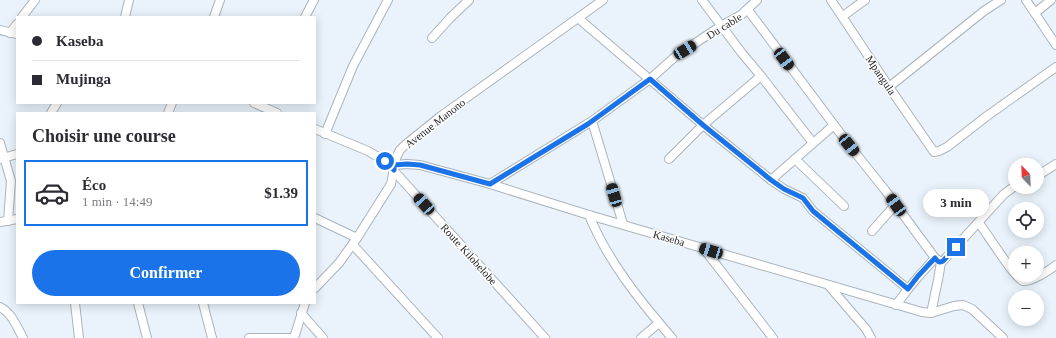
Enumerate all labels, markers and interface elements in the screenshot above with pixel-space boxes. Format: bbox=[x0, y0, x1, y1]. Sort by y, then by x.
street label: Du cable bbox=[704, 10, 744, 42]
text: Kaseba bbox=[56, 33, 104, 49]
car bbox=[672, 39, 698, 61]
car bbox=[772, 46, 796, 72]
street label: Mpangula bbox=[864, 53, 899, 97]
text: Mujinga bbox=[56, 71, 111, 87]
street label: Avenue Manono bbox=[403, 96, 468, 150]
text: Choisir une course bbox=[32, 126, 176, 146]
car bbox=[837, 132, 861, 158]
route start bbox=[376, 152, 394, 170]
north arrow bbox=[1008, 158, 1044, 194]
map controls bbox=[1008, 158, 1044, 326]
icon: car bbox=[34, 175, 70, 211]
text: Éco bbox=[82, 177, 106, 193]
car bbox=[605, 182, 623, 208]
text: $1.39 bbox=[264, 185, 298, 201]
callout: 3 min bbox=[923, 189, 989, 217]
car bbox=[412, 191, 436, 217]
car bbox=[884, 192, 908, 218]
text: 1 min · 14:49 bbox=[82, 194, 152, 209]
text: 3 min bbox=[940, 195, 972, 210]
button: locate bbox=[1008, 202, 1044, 238]
street label: Route Kilobelobe bbox=[438, 221, 500, 287]
street label: Kaseba bbox=[652, 228, 686, 248]
route end bbox=[947, 238, 965, 256]
car bbox=[698, 242, 724, 260]
button: + bbox=[1008, 246, 1044, 282]
button: Confirmer bbox=[32, 250, 300, 296]
button: − bbox=[1008, 290, 1044, 326]

